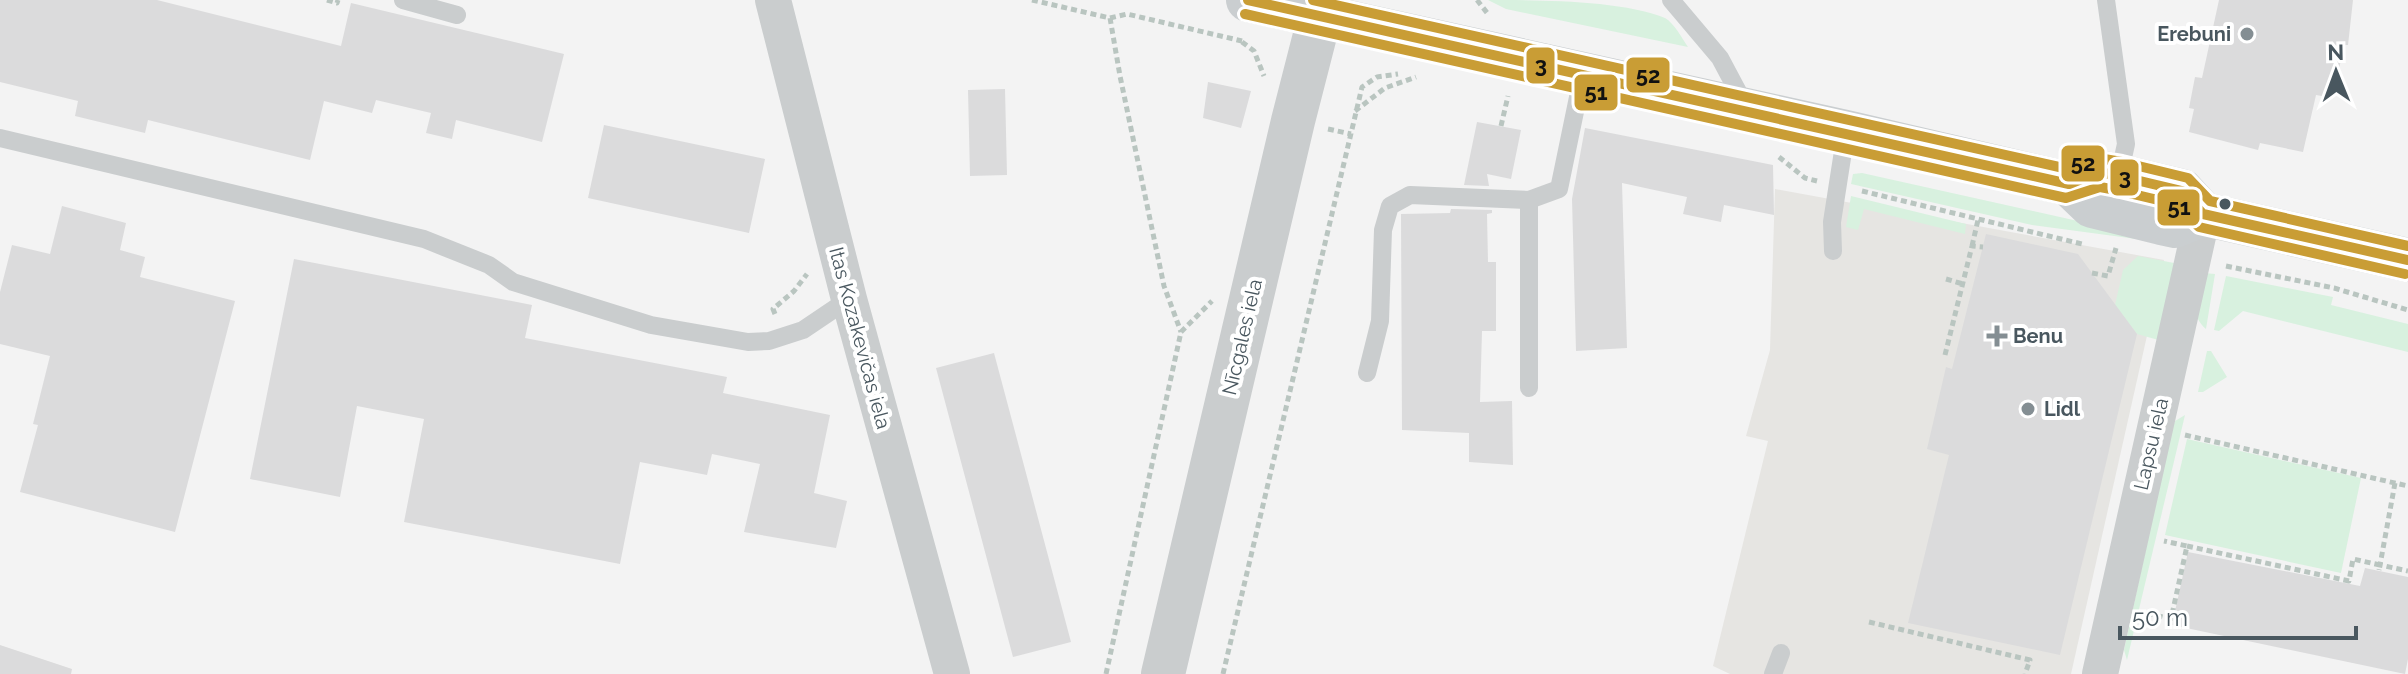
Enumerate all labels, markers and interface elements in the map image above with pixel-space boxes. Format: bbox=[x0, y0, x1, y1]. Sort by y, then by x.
place label: Erebuni bbox=[2157, 22, 2231, 46]
marker: Erebuni bbox=[2238, 25, 2256, 43]
north arrow bbox=[2296, 32, 2376, 112]
text: N bbox=[2327, 39, 2344, 65]
line badge: 3 bbox=[1525, 46, 1556, 85]
text: 3 bbox=[1535, 52, 1547, 78]
line badge: 52 bbox=[1625, 56, 1671, 94]
text: 52 bbox=[1636, 62, 1660, 88]
line badge: 51 bbox=[1573, 73, 1619, 112]
text: 51 bbox=[1584, 79, 1608, 105]
line badge: 52 bbox=[2060, 144, 2106, 183]
text: 52 bbox=[2071, 150, 2095, 176]
line badge: 3 bbox=[2109, 158, 2140, 197]
text: 3 bbox=[2119, 164, 2131, 190]
line badge: 51 bbox=[2156, 188, 2201, 227]
text: 51 bbox=[2167, 194, 2191, 220]
unlabelled marker bbox=[2217, 196, 2233, 212]
street label: Itas Kozakevičas iela bbox=[824, 244, 896, 432]
street label: Nīcgales iela bbox=[1217, 277, 1267, 397]
place label: Benu bbox=[2013, 324, 2063, 348]
marker: Benu bbox=[1988, 327, 2006, 345]
street label: Lapsu iela bbox=[2129, 396, 2173, 492]
place label: Lidl bbox=[2044, 397, 2081, 421]
marker: Lidl bbox=[2019, 400, 2037, 418]
scale bar bbox=[2120, 590, 2356, 640]
text: 50 m bbox=[2132, 603, 2188, 632]

